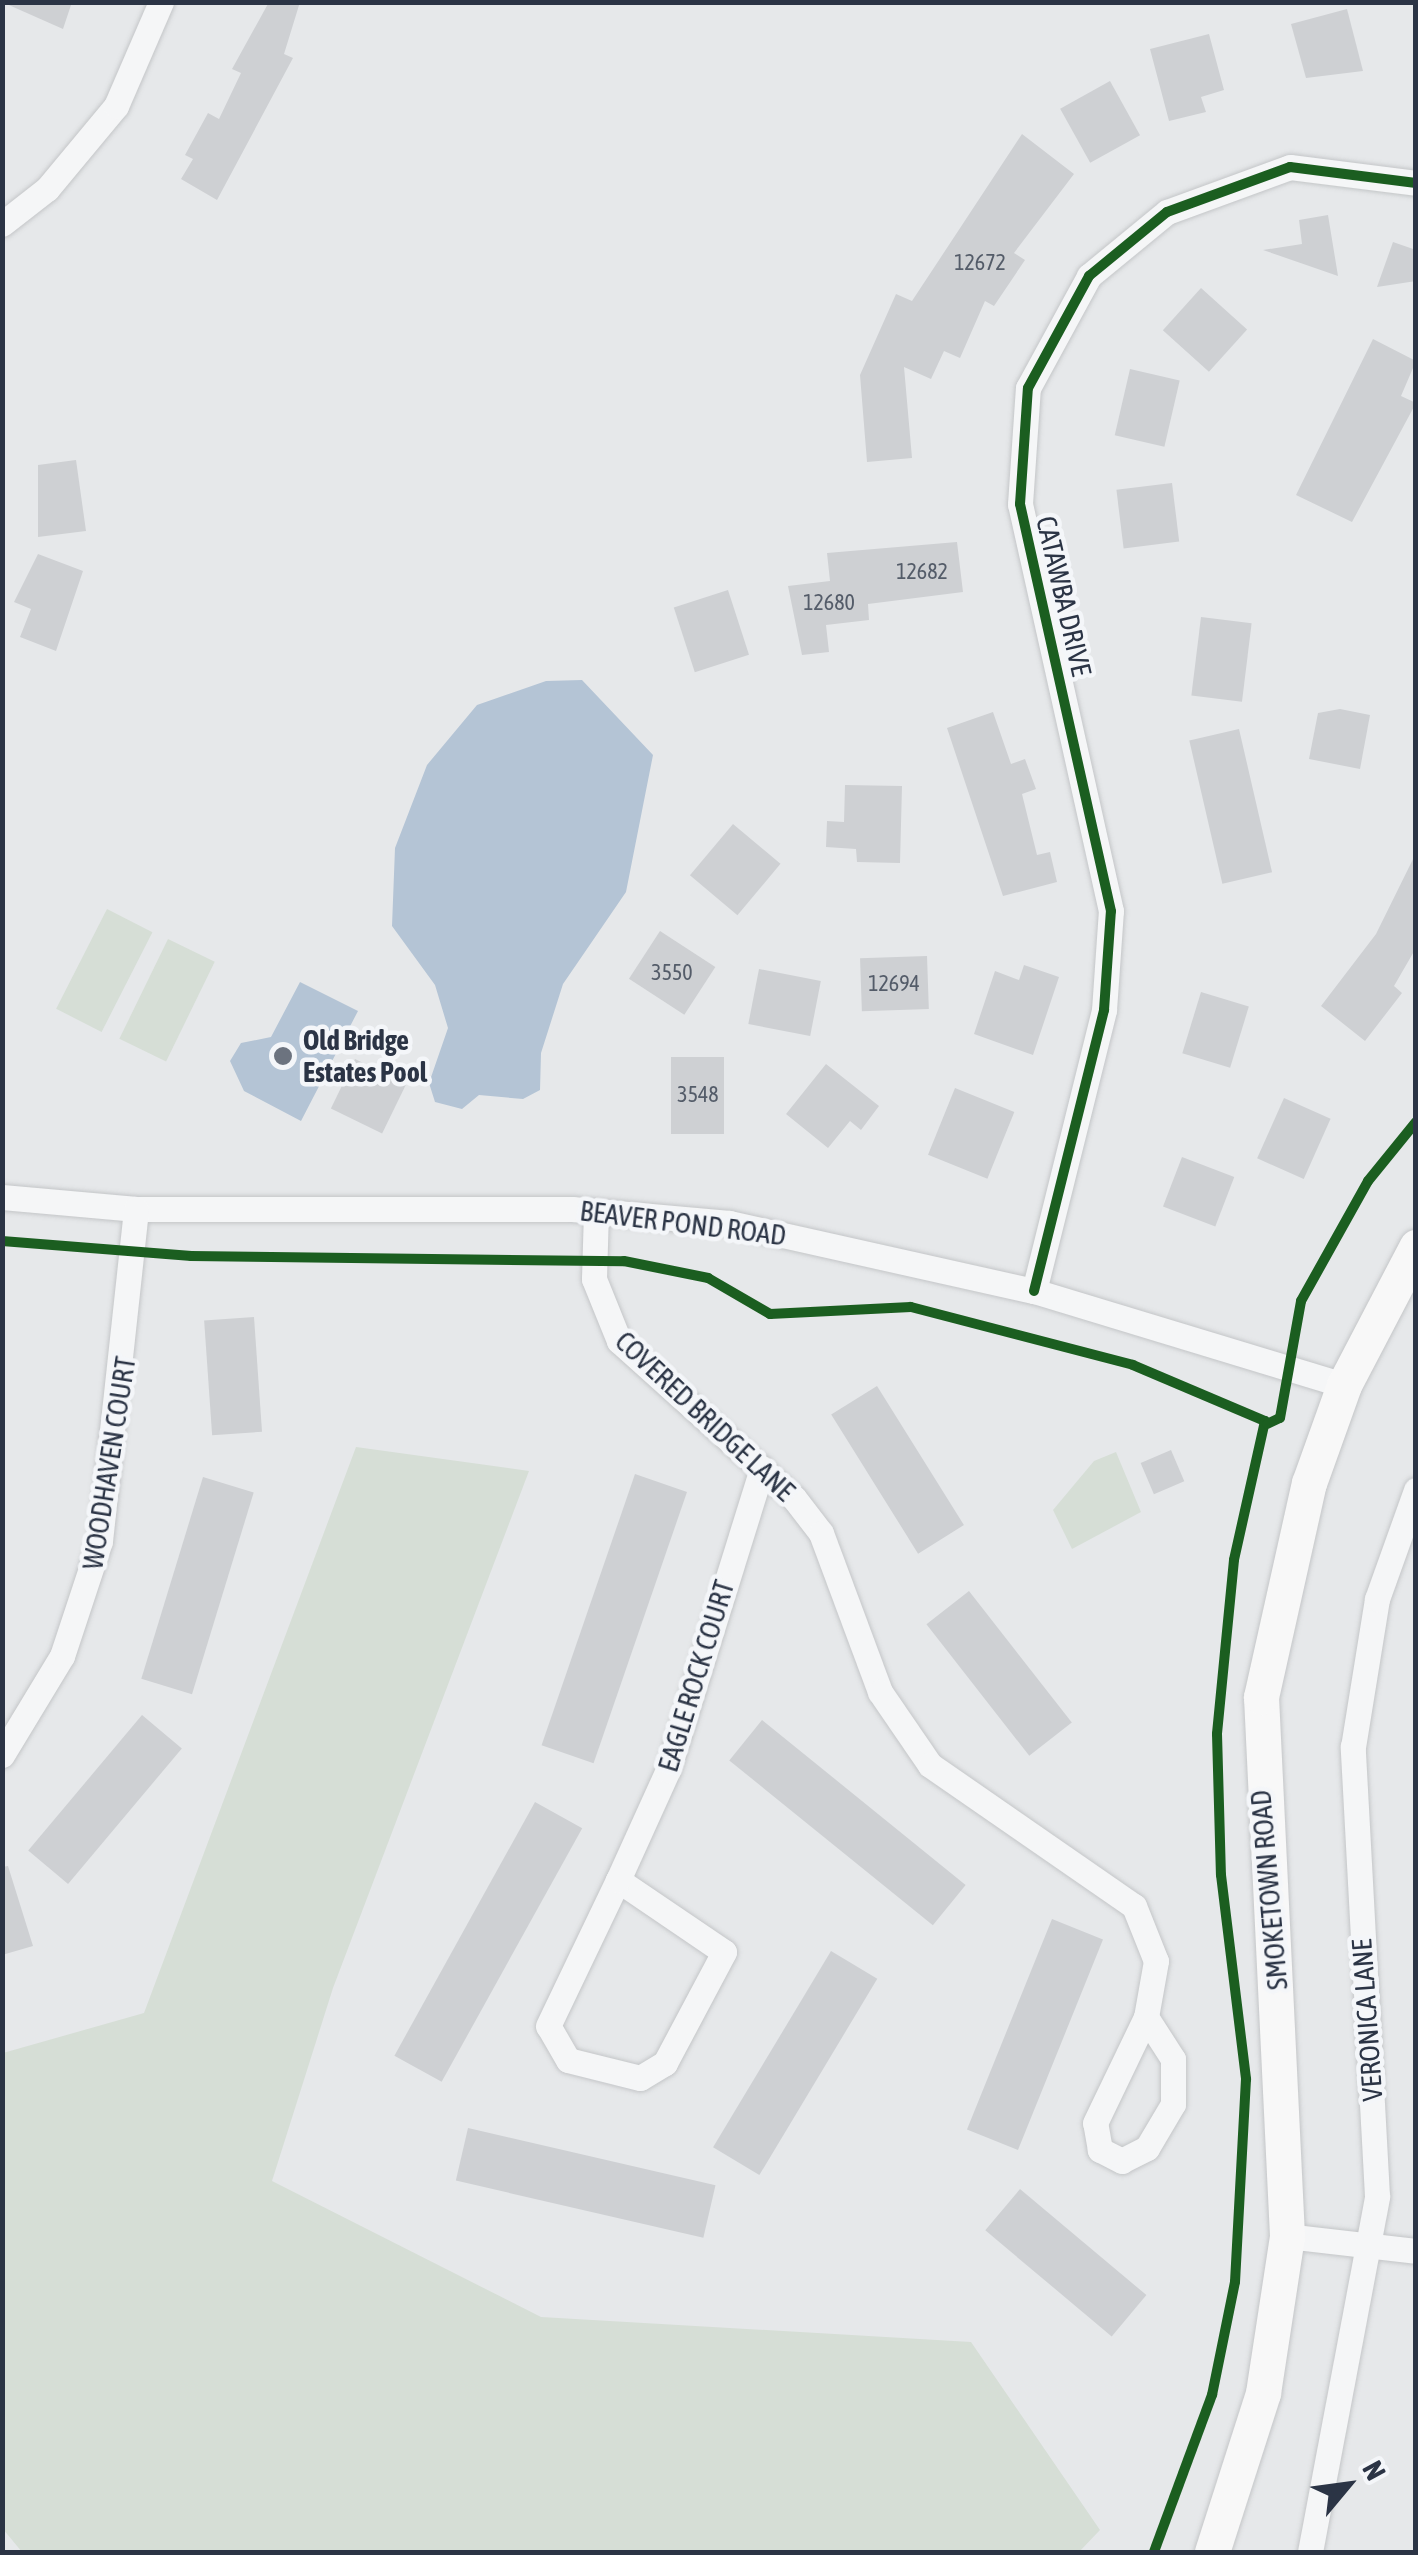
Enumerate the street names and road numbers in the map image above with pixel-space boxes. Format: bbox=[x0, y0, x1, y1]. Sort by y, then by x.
street label: CATAWBA DRIVE bbox=[1029, 513, 1099, 679]
street label: BEAVER POND ROAD bbox=[578, 1194, 788, 1252]
street label: COVERED BRIDGE LANE bbox=[608, 1324, 802, 1508]
street label: WOODHAVEN COURT bbox=[76, 1354, 142, 1572]
street label: EAGLE ROCK COURT bbox=[651, 1576, 741, 1776]
street label: SMOKETOWN ROAD bbox=[1244, 1789, 1294, 1991]
street label: VERONICA LANE bbox=[1345, 1938, 1389, 2102]

